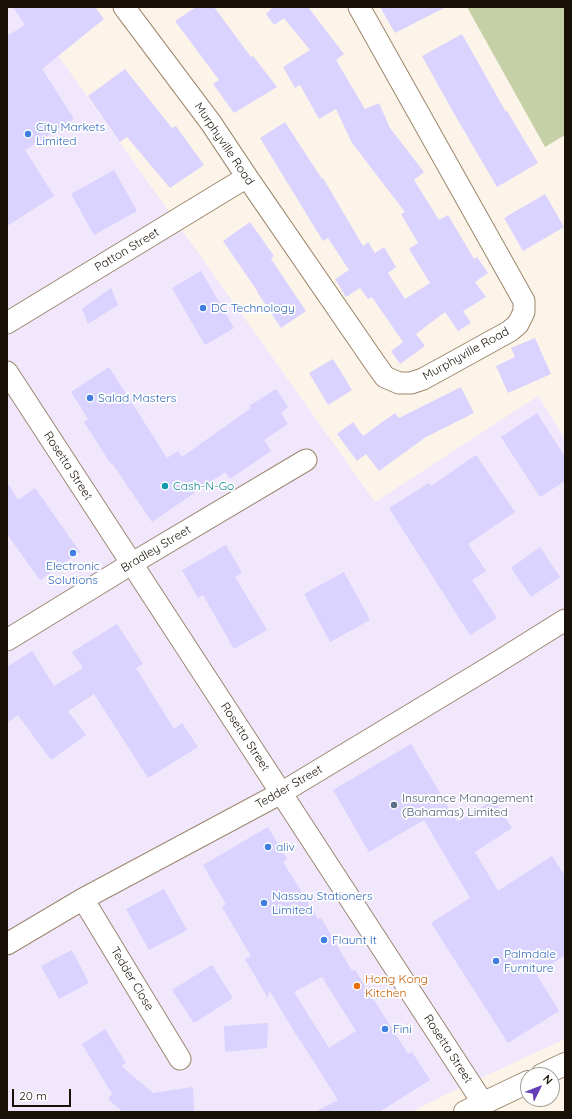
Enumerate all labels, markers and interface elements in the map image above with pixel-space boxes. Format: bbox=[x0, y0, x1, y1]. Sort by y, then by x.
street label: Murphyville Road bbox=[191, 100, 257, 188]
place label: City Markets Limited bbox=[36, 120, 105, 148]
marker: City Markets Limited bbox=[23, 129, 33, 139]
street label: Patton Street bbox=[92, 225, 162, 275]
place label: DC Technology bbox=[211, 301, 295, 315]
marker: DC Technology bbox=[198, 303, 208, 313]
street label: Murphyville Road bbox=[420, 324, 512, 384]
place label: Salad Masters bbox=[98, 391, 176, 405]
marker: Salad Masters bbox=[85, 393, 95, 403]
street label: Rosetta Street bbox=[40, 429, 96, 503]
place label: Cash-N-Go bbox=[173, 479, 234, 493]
marker: Cash-N-Go bbox=[160, 481, 170, 491]
street label: Bradley Street bbox=[118, 522, 194, 576]
marker: Electronic Solutions bbox=[68, 548, 78, 558]
place label: Electronic Solutions bbox=[46, 559, 100, 587]
street label: Rosetta Street bbox=[217, 700, 273, 774]
street label: Tedder Street bbox=[253, 762, 325, 812]
place label: Insurance Management (Bahamas) Limited bbox=[402, 791, 534, 819]
marker: Insurance Management (Bahamas) Limited bbox=[389, 800, 399, 810]
place label: aliv bbox=[276, 840, 295, 854]
marker: aliv bbox=[263, 842, 273, 852]
place label: Nassau Stationers Limited bbox=[272, 889, 373, 917]
marker: Nassau Stationers Limited bbox=[259, 898, 269, 908]
place label: Flaunt It bbox=[332, 933, 377, 947]
marker: Flaunt It bbox=[319, 935, 329, 945]
street label: Tedder Close bbox=[107, 944, 157, 1014]
place label: Palmdale Furniture bbox=[504, 947, 556, 975]
marker: Palmdale Furniture bbox=[491, 956, 501, 966]
place label: Hong Kong Kitchen bbox=[365, 972, 428, 1000]
marker: Hong Kong Kitchen bbox=[352, 981, 362, 991]
street label: Rosetta Street bbox=[420, 1012, 476, 1086]
place label: Fini bbox=[393, 1022, 412, 1036]
marker: Fini bbox=[380, 1024, 390, 1034]
north arrow bbox=[520, 1067, 560, 1107]
text: N bbox=[540, 1072, 556, 1087]
scale bar bbox=[14, 1081, 73, 1107]
text: 20 m bbox=[19, 1088, 47, 1103]

